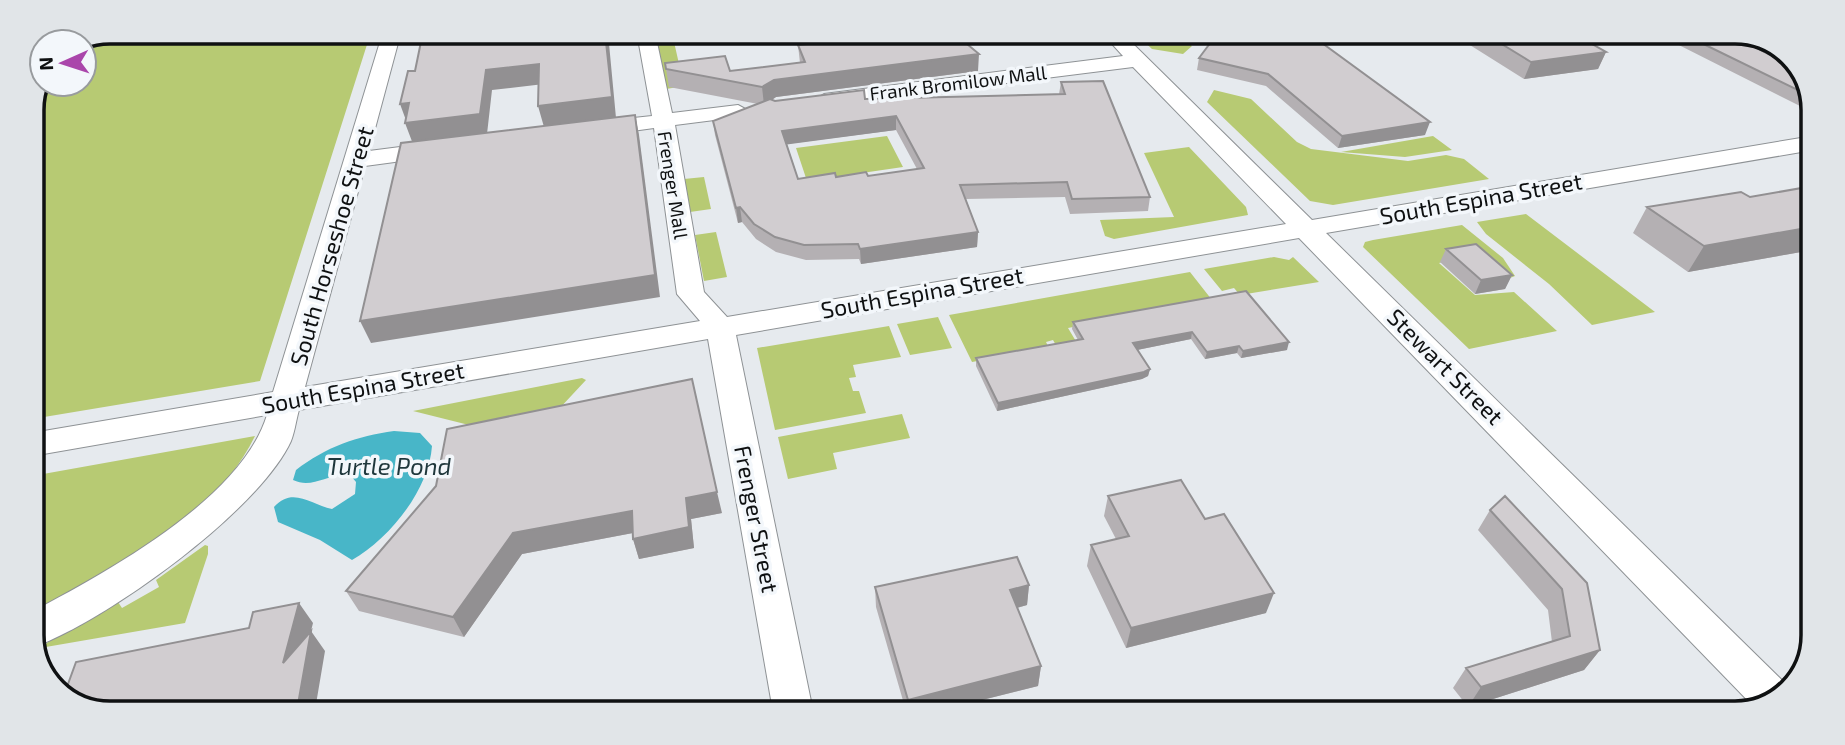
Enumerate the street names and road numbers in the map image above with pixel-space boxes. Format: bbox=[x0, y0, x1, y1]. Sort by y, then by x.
street label: Frank Bromilow Mall bbox=[868, 60, 1048, 105]
street label: South Horseshoe Street bbox=[283, 123, 379, 369]
street label: Frenger Mall bbox=[654, 129, 693, 241]
street label: South Espina Street bbox=[1377, 166, 1584, 230]
street label: South Espina Street bbox=[818, 260, 1025, 324]
street label: Stewart Street bbox=[1382, 303, 1510, 430]
street label: South Espina Street bbox=[259, 355, 466, 419]
street label: Frenger Street bbox=[729, 443, 785, 595]

